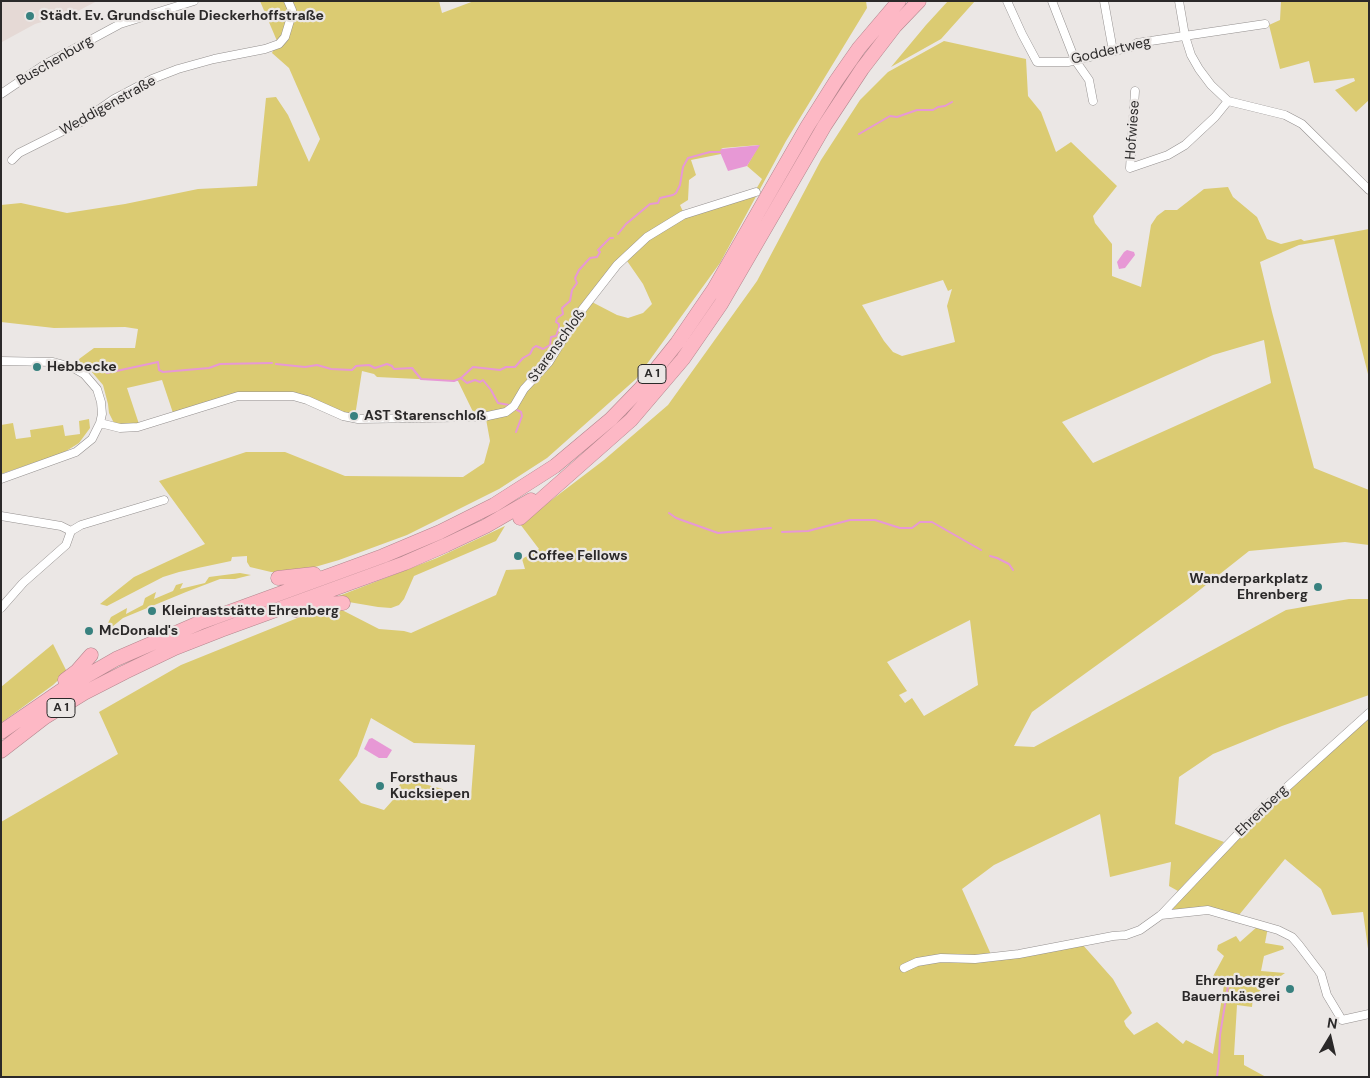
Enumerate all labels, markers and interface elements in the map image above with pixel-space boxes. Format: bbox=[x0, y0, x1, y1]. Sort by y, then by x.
place label: Städt. Ev. Grundschule Dieckerhoffstraße bbox=[40, 8, 324, 24]
marker: Städt. Ev. Grundschule Dieckerhoffstraße bbox=[24, 10, 36, 22]
street label: Buschenburg bbox=[14, 32, 96, 90]
street label: Goddertweg bbox=[1070, 34, 1152, 68]
street label: Weddigenstraße bbox=[57, 73, 159, 139]
street label: Hofwiese bbox=[1123, 100, 1143, 160]
street label: Starenschloß bbox=[525, 306, 589, 386]
place label: Hebbecke bbox=[47, 359, 117, 375]
marker: Hebbecke bbox=[31, 361, 43, 373]
road number: A 1 bbox=[638, 364, 666, 384]
place label: AST Starenschloß bbox=[364, 408, 486, 424]
marker: AST Starenschloß bbox=[348, 410, 360, 422]
place label: Coffee Fellows bbox=[528, 548, 628, 564]
marker: Coffee Fellows bbox=[512, 550, 524, 562]
place label: Wanderparkplatz Ehrenberg bbox=[1189, 571, 1308, 604]
marker: Wanderparkplatz Ehrenberg bbox=[1312, 581, 1324, 593]
place label: Kleinraststätte Ehrenberg bbox=[162, 603, 339, 619]
marker: Kleinraststätte Ehrenberg bbox=[146, 605, 158, 617]
place label: McDonald's bbox=[99, 623, 178, 639]
marker: McDonald's bbox=[83, 625, 95, 637]
road number: A 1 bbox=[47, 698, 75, 718]
place label: Forsthaus Kucksiepen bbox=[390, 770, 470, 802]
marker: Forsthaus Kucksiepen bbox=[374, 780, 386, 792]
street label: Ehrenberg bbox=[1232, 782, 1292, 840]
place label: Ehrenberger Bauernkäserei bbox=[1182, 973, 1280, 1006]
marker: Ehrenberger Bauernkäserei bbox=[1284, 983, 1296, 995]
north arrow bbox=[1305, 1013, 1355, 1063]
text: N bbox=[1326, 1013, 1339, 1033]

